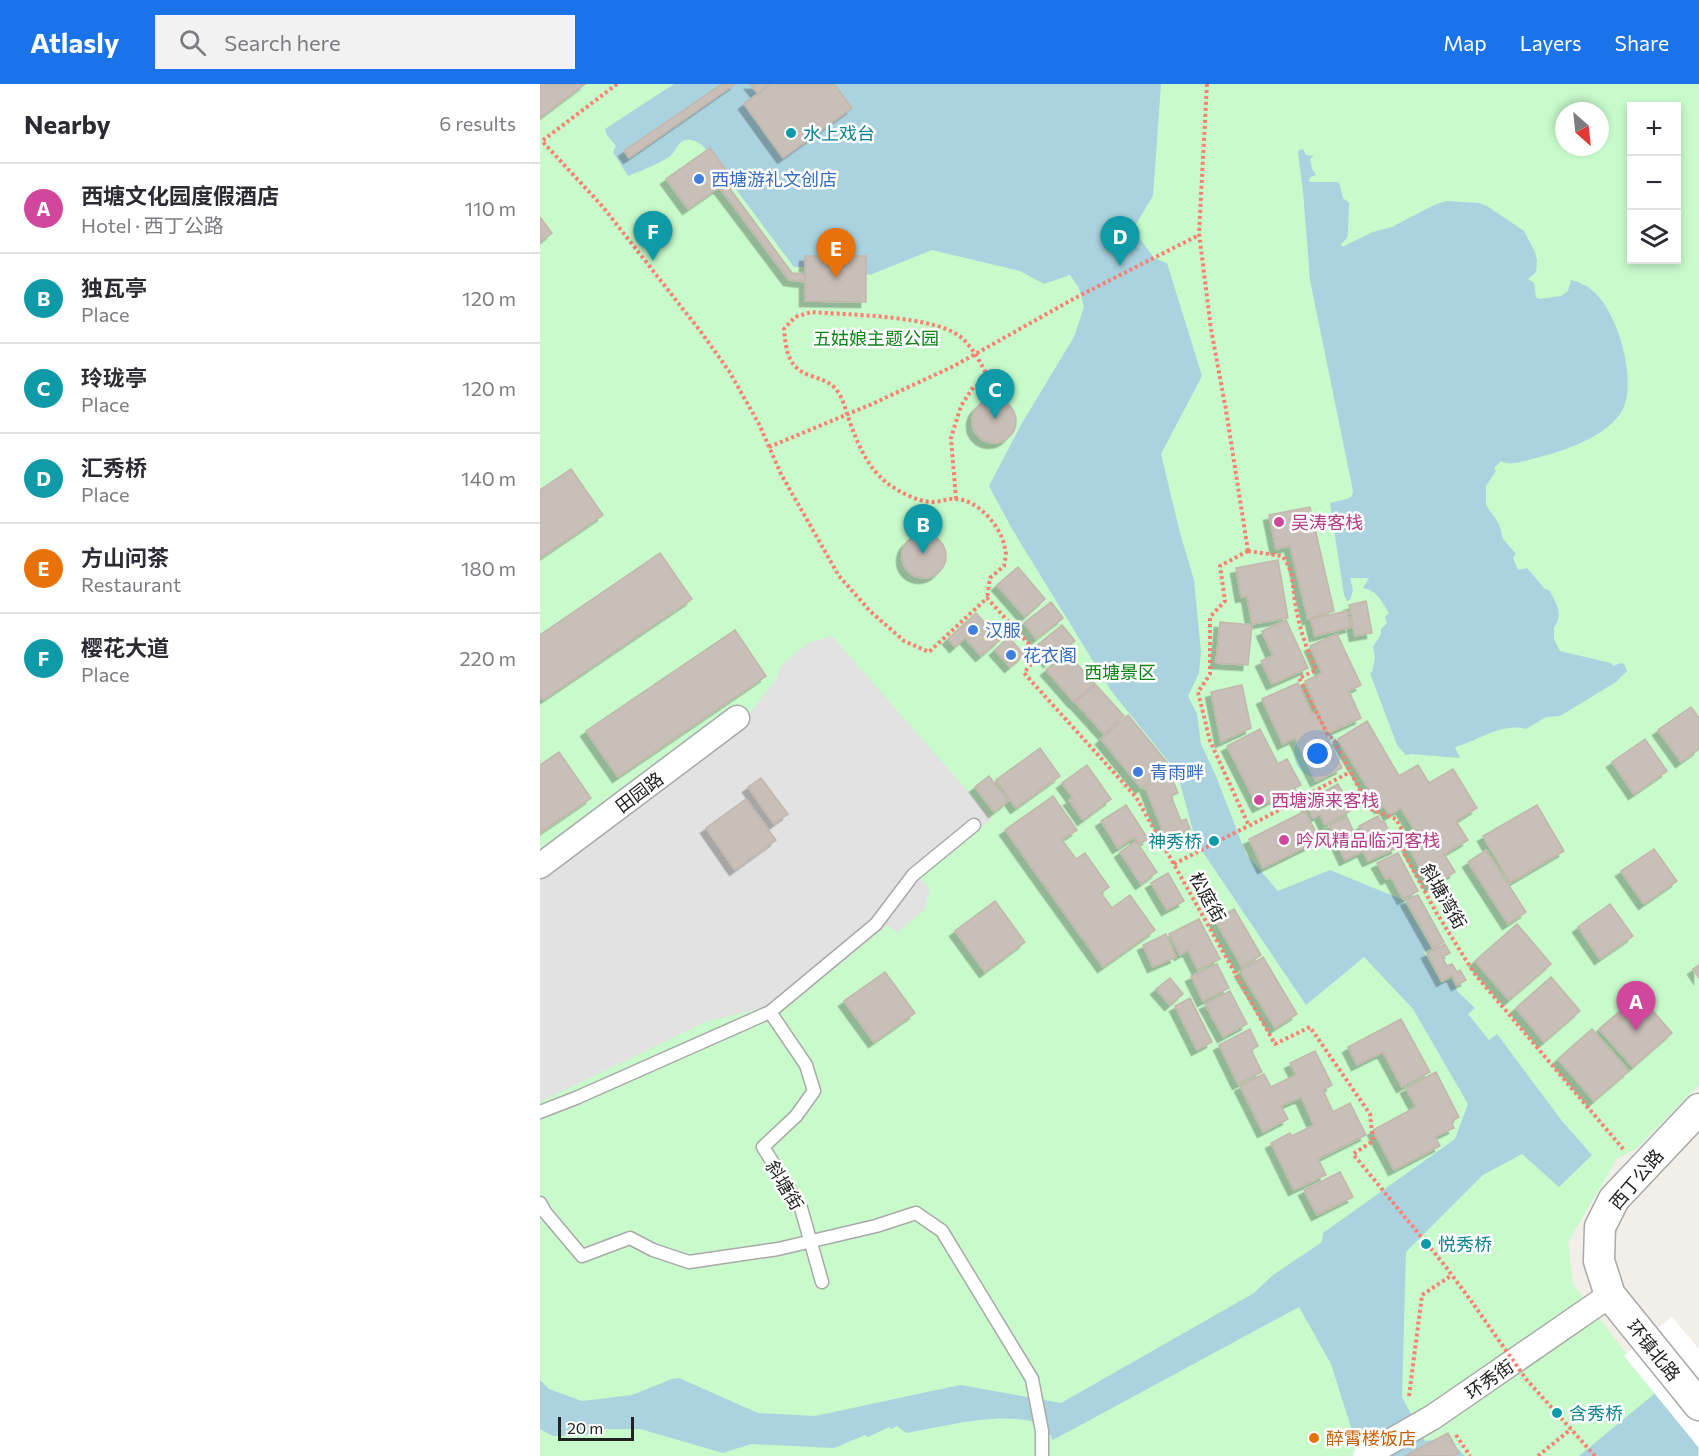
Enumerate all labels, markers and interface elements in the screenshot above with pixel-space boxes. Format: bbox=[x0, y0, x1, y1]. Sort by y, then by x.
search box bbox=[155, 15, 575, 69]
text: Atlasly bbox=[30, 25, 119, 59]
icon: search bbox=[176, 26, 209, 59]
text: Search here bbox=[224, 29, 341, 56]
text: Map bbox=[1443, 30, 1487, 55]
text: Layers bbox=[1520, 30, 1582, 55]
text: Share bbox=[1615, 30, 1669, 55]
north arrow bbox=[1555, 102, 1609, 156]
map controls bbox=[1627, 102, 1681, 264]
button: + bbox=[1627, 102, 1681, 156]
text: Nearby bbox=[24, 108, 111, 139]
text: 6 results bbox=[439, 111, 516, 135]
place label: 水上戏台 bbox=[803, 122, 875, 144]
marker: 水上戏台 bbox=[784, 126, 798, 140]
button: − bbox=[1627, 156, 1681, 210]
place label: 西塘游礼文创店 bbox=[711, 168, 837, 190]
marker: 西塘游礼文创店 bbox=[692, 172, 706, 186]
text: 西塘文化园度假酒店 bbox=[81, 182, 279, 209]
text: A bbox=[36, 196, 51, 220]
text: 110 m bbox=[465, 196, 516, 220]
button: layers bbox=[1627, 210, 1681, 264]
pin: F bbox=[634, 212, 672, 261]
text: Hotel · 西丁公路 bbox=[81, 213, 224, 237]
pin: D bbox=[1100, 216, 1140, 266]
pin: E bbox=[816, 228, 856, 278]
text: 独瓦亭 bbox=[81, 274, 147, 301]
text: B bbox=[37, 286, 50, 310]
text: 120 m bbox=[462, 286, 516, 310]
text: Place bbox=[81, 302, 130, 326]
park label: 五姑娘主题公园 bbox=[813, 327, 939, 349]
text: 玲珑亭 bbox=[81, 364, 147, 391]
pin: C bbox=[976, 370, 1014, 419]
text: C bbox=[37, 376, 50, 400]
text: 120 m bbox=[462, 376, 516, 400]
text: Place bbox=[81, 392, 130, 416]
text: 汇秀桥 bbox=[81, 454, 147, 481]
text: D bbox=[36, 466, 51, 490]
text: 140 m bbox=[461, 466, 516, 490]
text: Place bbox=[81, 482, 130, 506]
pin: B bbox=[904, 504, 943, 554]
place label: 吴涛客栈 bbox=[1291, 511, 1363, 533]
marker: 吴涛客栈 bbox=[1272, 515, 1286, 529]
text: 方山问茶 bbox=[81, 544, 169, 571]
text: E bbox=[38, 556, 49, 580]
text: 180 m bbox=[461, 556, 516, 580]
text: Restaurant bbox=[81, 572, 181, 596]
place label: 汉服 bbox=[985, 619, 1021, 641]
marker: 汉服 bbox=[966, 623, 980, 637]
text: 樱花大道 bbox=[81, 634, 169, 661]
place label: 花衣阁 bbox=[1023, 644, 1077, 666]
text: F bbox=[38, 646, 49, 670]
text: 220 m bbox=[460, 646, 516, 670]
marker: 花衣阁 bbox=[1004, 648, 1018, 662]
park label: 西塘景区 bbox=[1084, 661, 1156, 683]
text: Place bbox=[81, 662, 130, 686]
your location bbox=[1303, 739, 1332, 768]
place label: 青雨畔 bbox=[1150, 761, 1204, 783]
marker: 青雨畔 bbox=[1131, 765, 1145, 779]
street label: 田园路 bbox=[611, 767, 667, 817]
place label: 西塘源来客栈 bbox=[1271, 789, 1379, 811]
marker: 西塘源来客栈 bbox=[1252, 793, 1266, 807]
place label: 吟风精品临河客栈 bbox=[1296, 829, 1440, 851]
place label: 神秀桥 bbox=[1148, 830, 1202, 852]
marker: 吟风精品临河客栈 bbox=[1277, 833, 1291, 847]
marker: 神秀桥 bbox=[1207, 834, 1221, 848]
street label: 斜塘湾街 bbox=[1416, 859, 1472, 933]
street label: 松庭街 bbox=[1185, 868, 1231, 926]
pin: A bbox=[1616, 982, 1656, 1031]
street label: 西丁公路 bbox=[1604, 1144, 1668, 1214]
street label: 斜塘街 bbox=[762, 1156, 808, 1214]
place label: 悦秀桥 bbox=[1438, 1233, 1492, 1255]
marker: 悦秀桥 bbox=[1419, 1237, 1433, 1251]
street label: 环镇北路 bbox=[1623, 1315, 1685, 1385]
street label: 环秀街 bbox=[1461, 1355, 1517, 1403]
place label: 含秀桥 bbox=[1569, 1402, 1623, 1424]
marker: 含秀桥 bbox=[1550, 1406, 1564, 1420]
scale bar bbox=[558, 1414, 634, 1442]
text: 20 m bbox=[567, 1418, 603, 1437]
place label: 醉霄楼饭店 bbox=[1326, 1427, 1416, 1449]
marker: 醉霄楼饭店 bbox=[1307, 1431, 1321, 1445]

